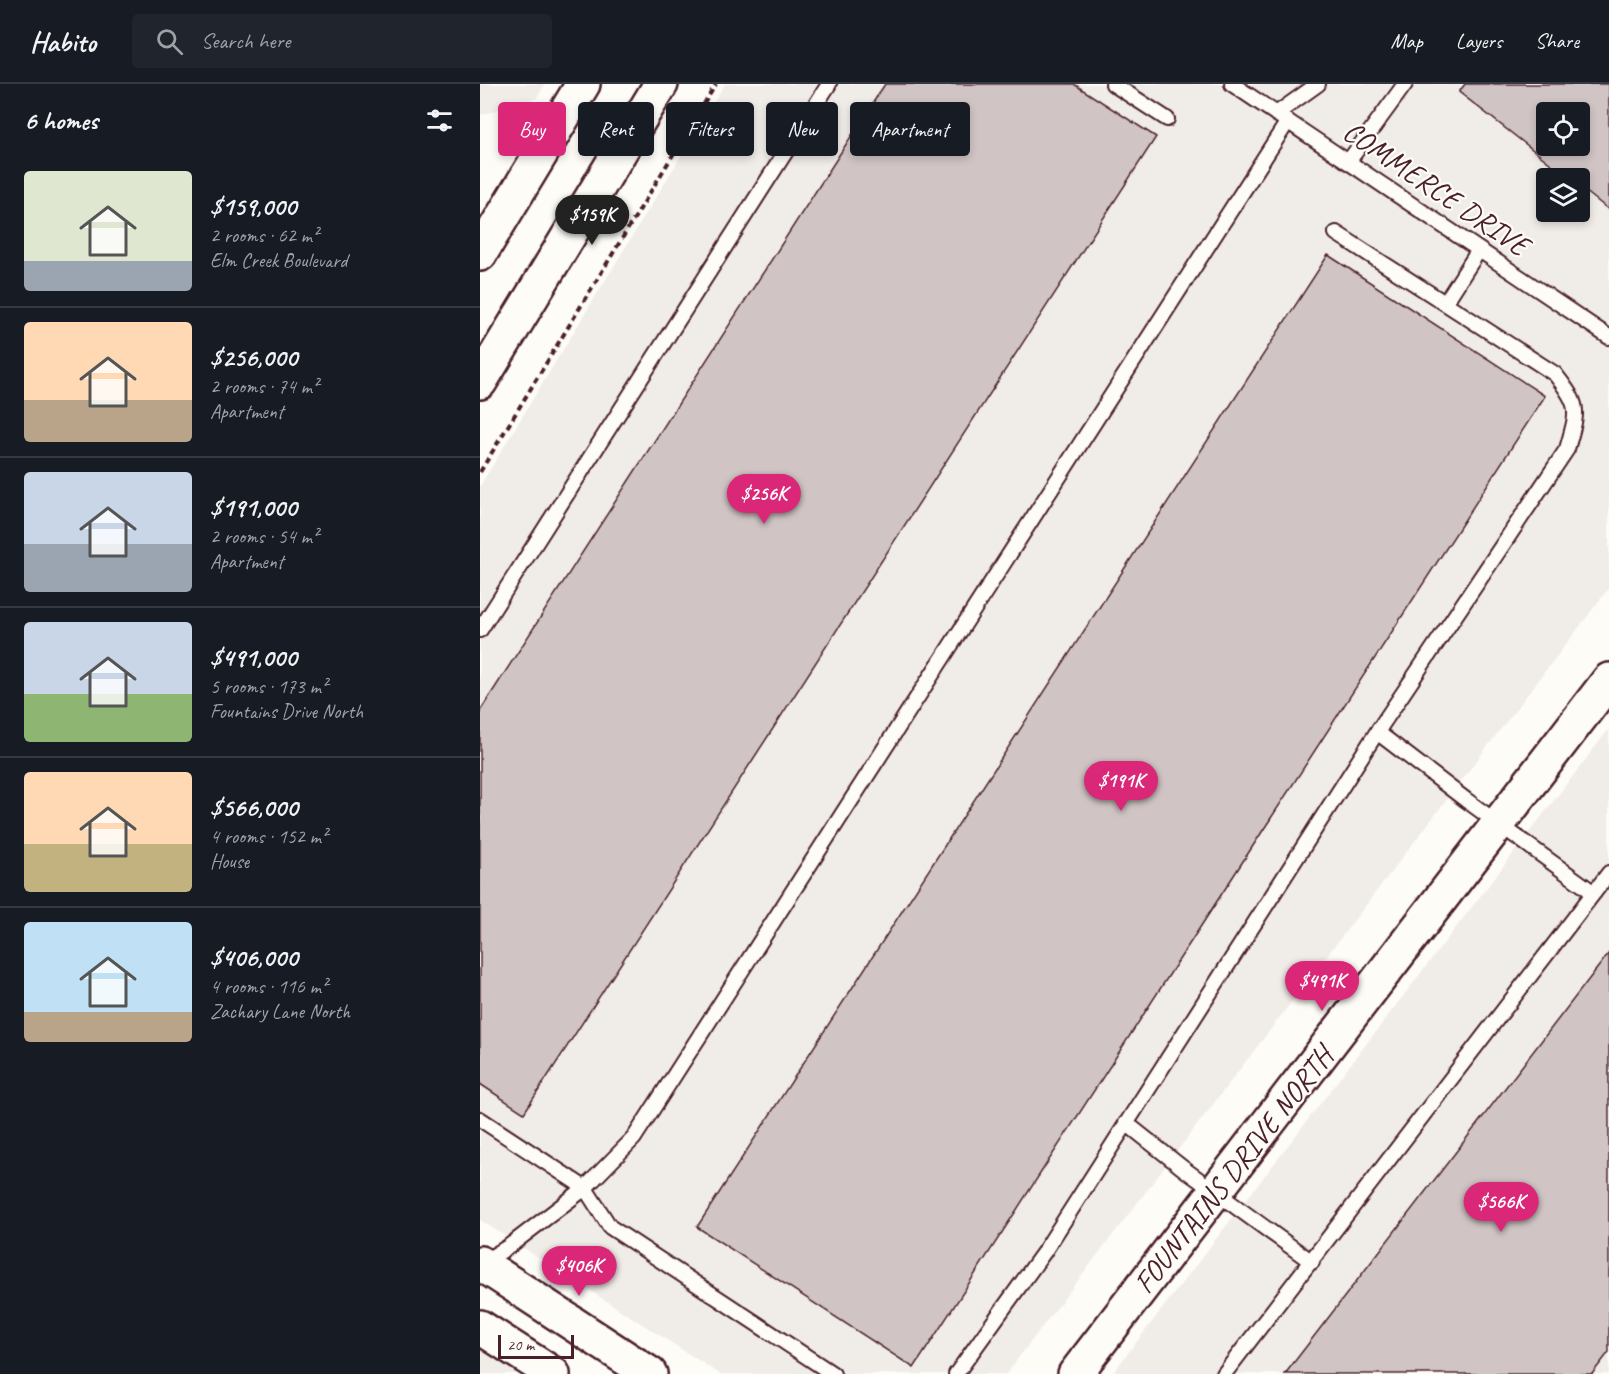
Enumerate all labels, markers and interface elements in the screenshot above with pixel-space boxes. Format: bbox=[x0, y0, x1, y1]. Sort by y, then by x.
search box bbox=[132, 14, 552, 68]
text: Habito bbox=[30, 24, 96, 59]
icon: search bbox=[153, 25, 186, 58]
text: Search here bbox=[201, 27, 291, 55]
text: Map bbox=[1390, 28, 1423, 54]
text: Layers bbox=[1456, 28, 1502, 54]
text: Share bbox=[1535, 28, 1579, 54]
chip: Buy bbox=[498, 102, 566, 156]
chip: Rent bbox=[578, 102, 654, 156]
chip: Filters bbox=[666, 102, 754, 156]
chip: New bbox=[766, 102, 838, 156]
chip: Apartment bbox=[850, 102, 970, 156]
map controls bbox=[1536, 102, 1590, 222]
button: locate bbox=[1536, 102, 1590, 156]
text: 6 homes bbox=[24, 104, 98, 137]
icon: filters bbox=[423, 104, 456, 137]
street label: COMMERCE DRIVE bbox=[1336, 112, 1539, 266]
button: layers bbox=[1536, 168, 1590, 222]
text: $159,000 bbox=[210, 190, 296, 223]
icon: home bbox=[72, 195, 144, 267]
pin: $159K bbox=[550, 195, 634, 246]
text: $159K bbox=[569, 202, 615, 227]
text: 2 rooms · 62 m² bbox=[210, 223, 318, 248]
text: Elm Creek Boulevard bbox=[210, 248, 347, 273]
text: $256,000 bbox=[210, 341, 297, 374]
icon: home bbox=[72, 346, 144, 418]
text: 2 rooms · 74 m² bbox=[210, 374, 318, 399]
text: Apartment bbox=[210, 399, 283, 424]
pin: $256K bbox=[722, 474, 806, 525]
text: $256K bbox=[741, 481, 787, 506]
text: $191,000 bbox=[210, 491, 297, 524]
icon: home bbox=[72, 496, 144, 568]
text: 2 rooms · 54 m² bbox=[210, 524, 318, 549]
text: Apartment bbox=[210, 549, 283, 574]
text: $491,000 bbox=[210, 641, 297, 674]
icon: home bbox=[72, 646, 144, 718]
text: 5 rooms · 173 m² bbox=[210, 674, 327, 699]
text: Fountains Drive North bbox=[210, 699, 363, 724]
pin: $191K bbox=[1079, 761, 1163, 812]
text: $191K bbox=[1098, 768, 1144, 793]
text: $566,000 bbox=[210, 791, 298, 824]
icon: home bbox=[72, 796, 144, 868]
text: 4 rooms · 152 m² bbox=[210, 824, 327, 849]
text: House bbox=[210, 849, 249, 874]
text: $406,000 bbox=[210, 941, 298, 974]
icon: home bbox=[72, 946, 144, 1018]
pin: $491K bbox=[1280, 961, 1364, 1012]
text: $491K bbox=[1299, 968, 1345, 993]
text: 4 rooms · 116 m² bbox=[210, 974, 327, 999]
text: Zachary Lane North bbox=[210, 999, 350, 1024]
street label: FOUNTAINS DRIVE NORTH bbox=[1125, 1035, 1344, 1301]
pin: $566K bbox=[1459, 1182, 1543, 1233]
text: $566K bbox=[1478, 1189, 1524, 1214]
pin: $406K bbox=[537, 1246, 621, 1297]
text: $406K bbox=[556, 1253, 602, 1278]
scale bar bbox=[498, 1332, 574, 1360]
text: 20 m bbox=[507, 1335, 534, 1355]

